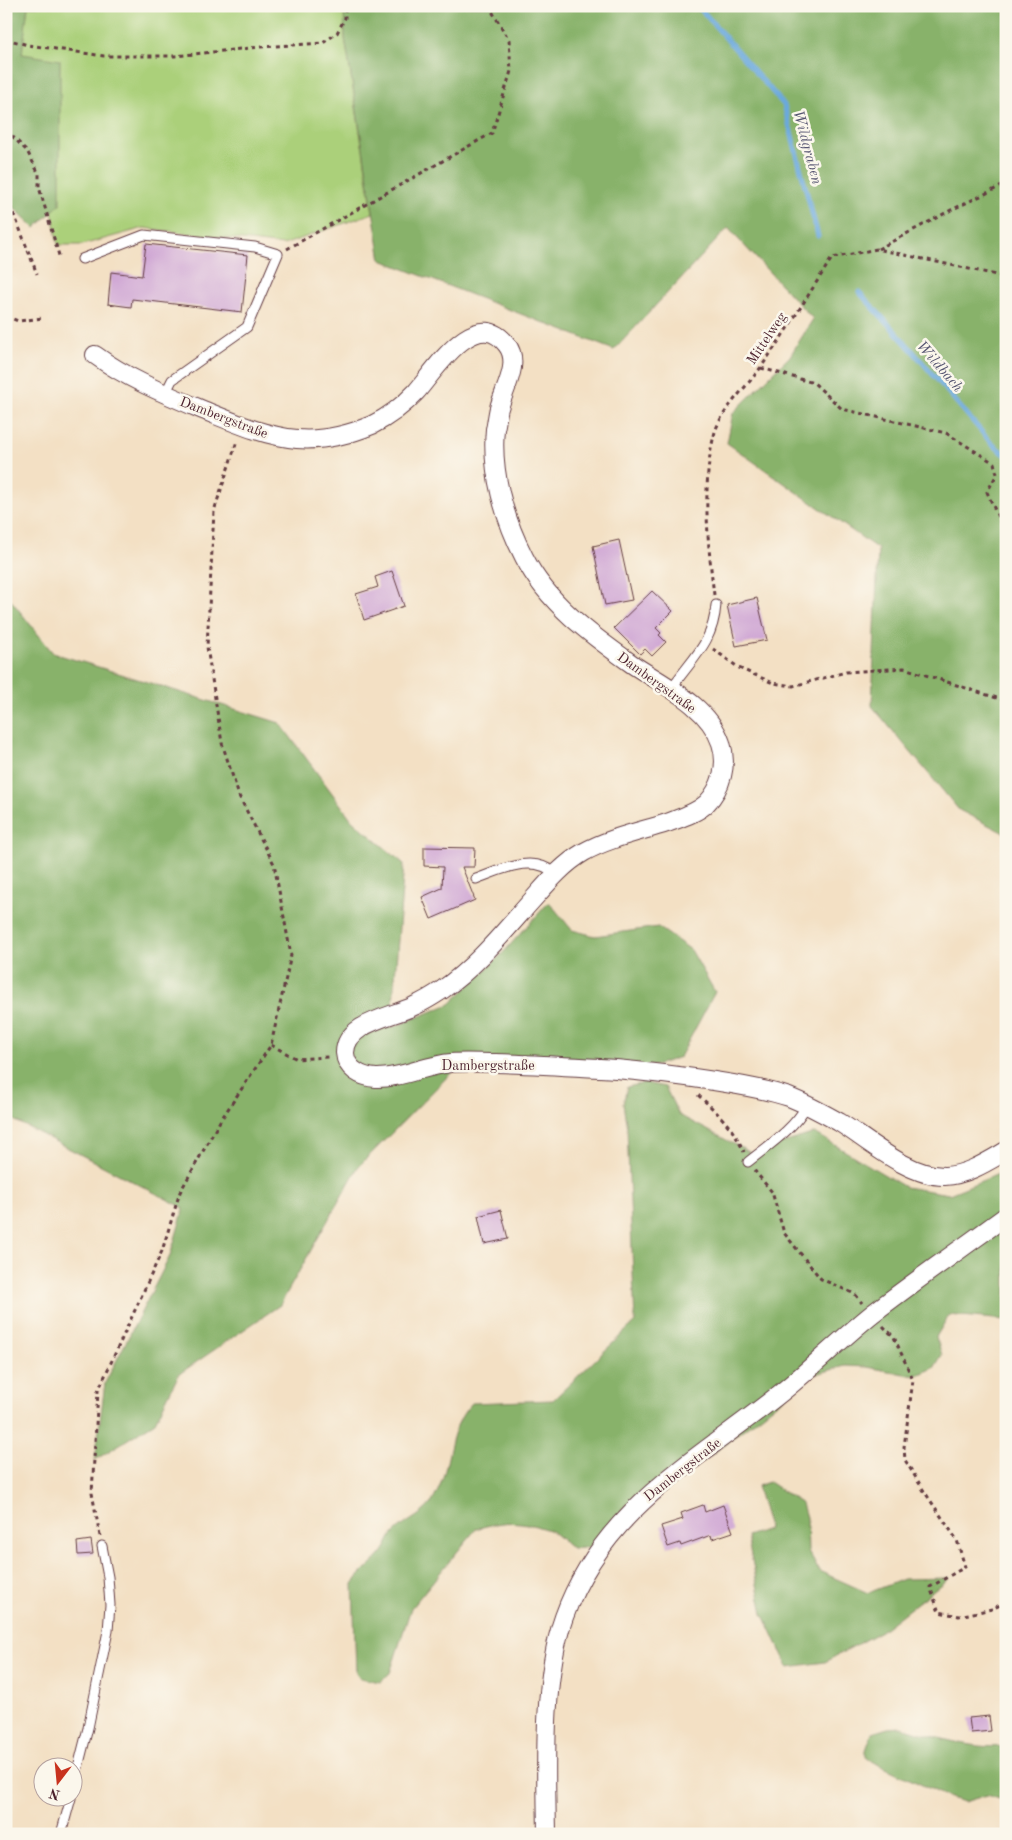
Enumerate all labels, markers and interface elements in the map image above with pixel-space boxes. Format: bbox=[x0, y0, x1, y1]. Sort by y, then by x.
water label: Wildgraben bbox=[789, 108, 824, 187]
street label: Mittelweg bbox=[744, 310, 790, 367]
water label: Wildbach bbox=[913, 339, 965, 396]
street label: Dambergstraße bbox=[178, 395, 270, 441]
street label: Dambergstraße bbox=[615, 650, 698, 716]
street label: Dambergstraße bbox=[441, 1059, 535, 1073]
street label: Dambergstraße bbox=[642, 1436, 724, 1504]
north arrow bbox=[32, 1758, 82, 1808]
text: N bbox=[47, 1785, 62, 1802]

